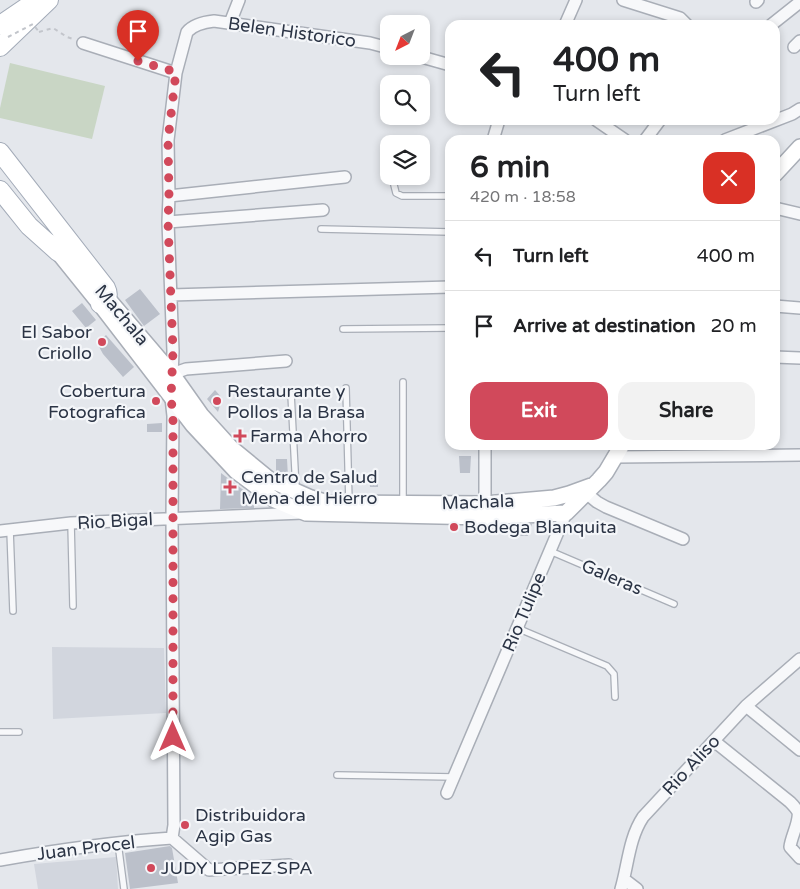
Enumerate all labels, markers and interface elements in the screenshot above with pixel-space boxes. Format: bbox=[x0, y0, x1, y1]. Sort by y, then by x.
pin bbox=[117, 10, 159, 61]
street label: Belen Historico bbox=[227, 12, 357, 52]
north arrow bbox=[380, 15, 430, 65]
map controls bbox=[380, 15, 430, 185]
icon: arrive bbox=[124, 17, 152, 45]
text: 400 m bbox=[553, 39, 660, 81]
icon: left bbox=[470, 40, 535, 105]
button: search bbox=[380, 75, 430, 125]
text: Turn left bbox=[553, 81, 641, 107]
button: layers bbox=[380, 135, 430, 185]
text: 6 min bbox=[470, 149, 550, 186]
button: close bbox=[703, 152, 755, 204]
text: 420 m · 18:58 bbox=[470, 187, 576, 207]
icon: left bbox=[470, 242, 498, 270]
text: Turn left bbox=[513, 245, 589, 267]
text: 400 m bbox=[697, 245, 755, 267]
street label: Machala bbox=[90, 280, 154, 350]
icon: arrive bbox=[470, 312, 498, 340]
text: Arrive at destination bbox=[513, 315, 696, 337]
text: 20 m bbox=[711, 315, 757, 337]
place label: El Sabor Criollo bbox=[21, 321, 92, 364]
marker: El Sabor Criollo bbox=[96, 336, 108, 348]
place label: Cobertura Fotografica bbox=[48, 380, 146, 423]
place label: Restaurante y Pollos a la Brasa bbox=[227, 380, 365, 423]
button: Exit bbox=[470, 382, 608, 440]
button: Share bbox=[618, 382, 755, 440]
marker: Cobertura Fotografica bbox=[150, 395, 162, 407]
marker: Restaurante y Pollos a la Brasa bbox=[211, 395, 223, 407]
place label: Farma Ahorro bbox=[250, 425, 368, 447]
marker: Farma Ahorro bbox=[234, 430, 246, 442]
place label: Centro de Salud Mena del Hierro bbox=[241, 466, 378, 509]
marker: Centro de Salud Mena del Hierro bbox=[223, 480, 237, 494]
street label: Machala bbox=[441, 490, 515, 514]
street label: Rio Bigal bbox=[77, 508, 153, 534]
place label: Bodega Blanquita bbox=[464, 516, 617, 538]
marker: Bodega Blanquita bbox=[448, 521, 460, 533]
street label: Galeras bbox=[578, 554, 646, 600]
street label: Rio Tulipe bbox=[497, 569, 551, 655]
position arrow bbox=[146, 710, 198, 762]
street label: Rio Aliso bbox=[657, 730, 725, 800]
place label: Distribuidora Agip Gas bbox=[195, 804, 306, 847]
marker: Distribuidora Agip Gas bbox=[179, 819, 191, 831]
street label: Juan Procel bbox=[36, 831, 136, 865]
place label: JUDY LOPEZ SPA bbox=[161, 857, 313, 879]
marker: JUDY LOPEZ SPA bbox=[145, 862, 157, 874]

